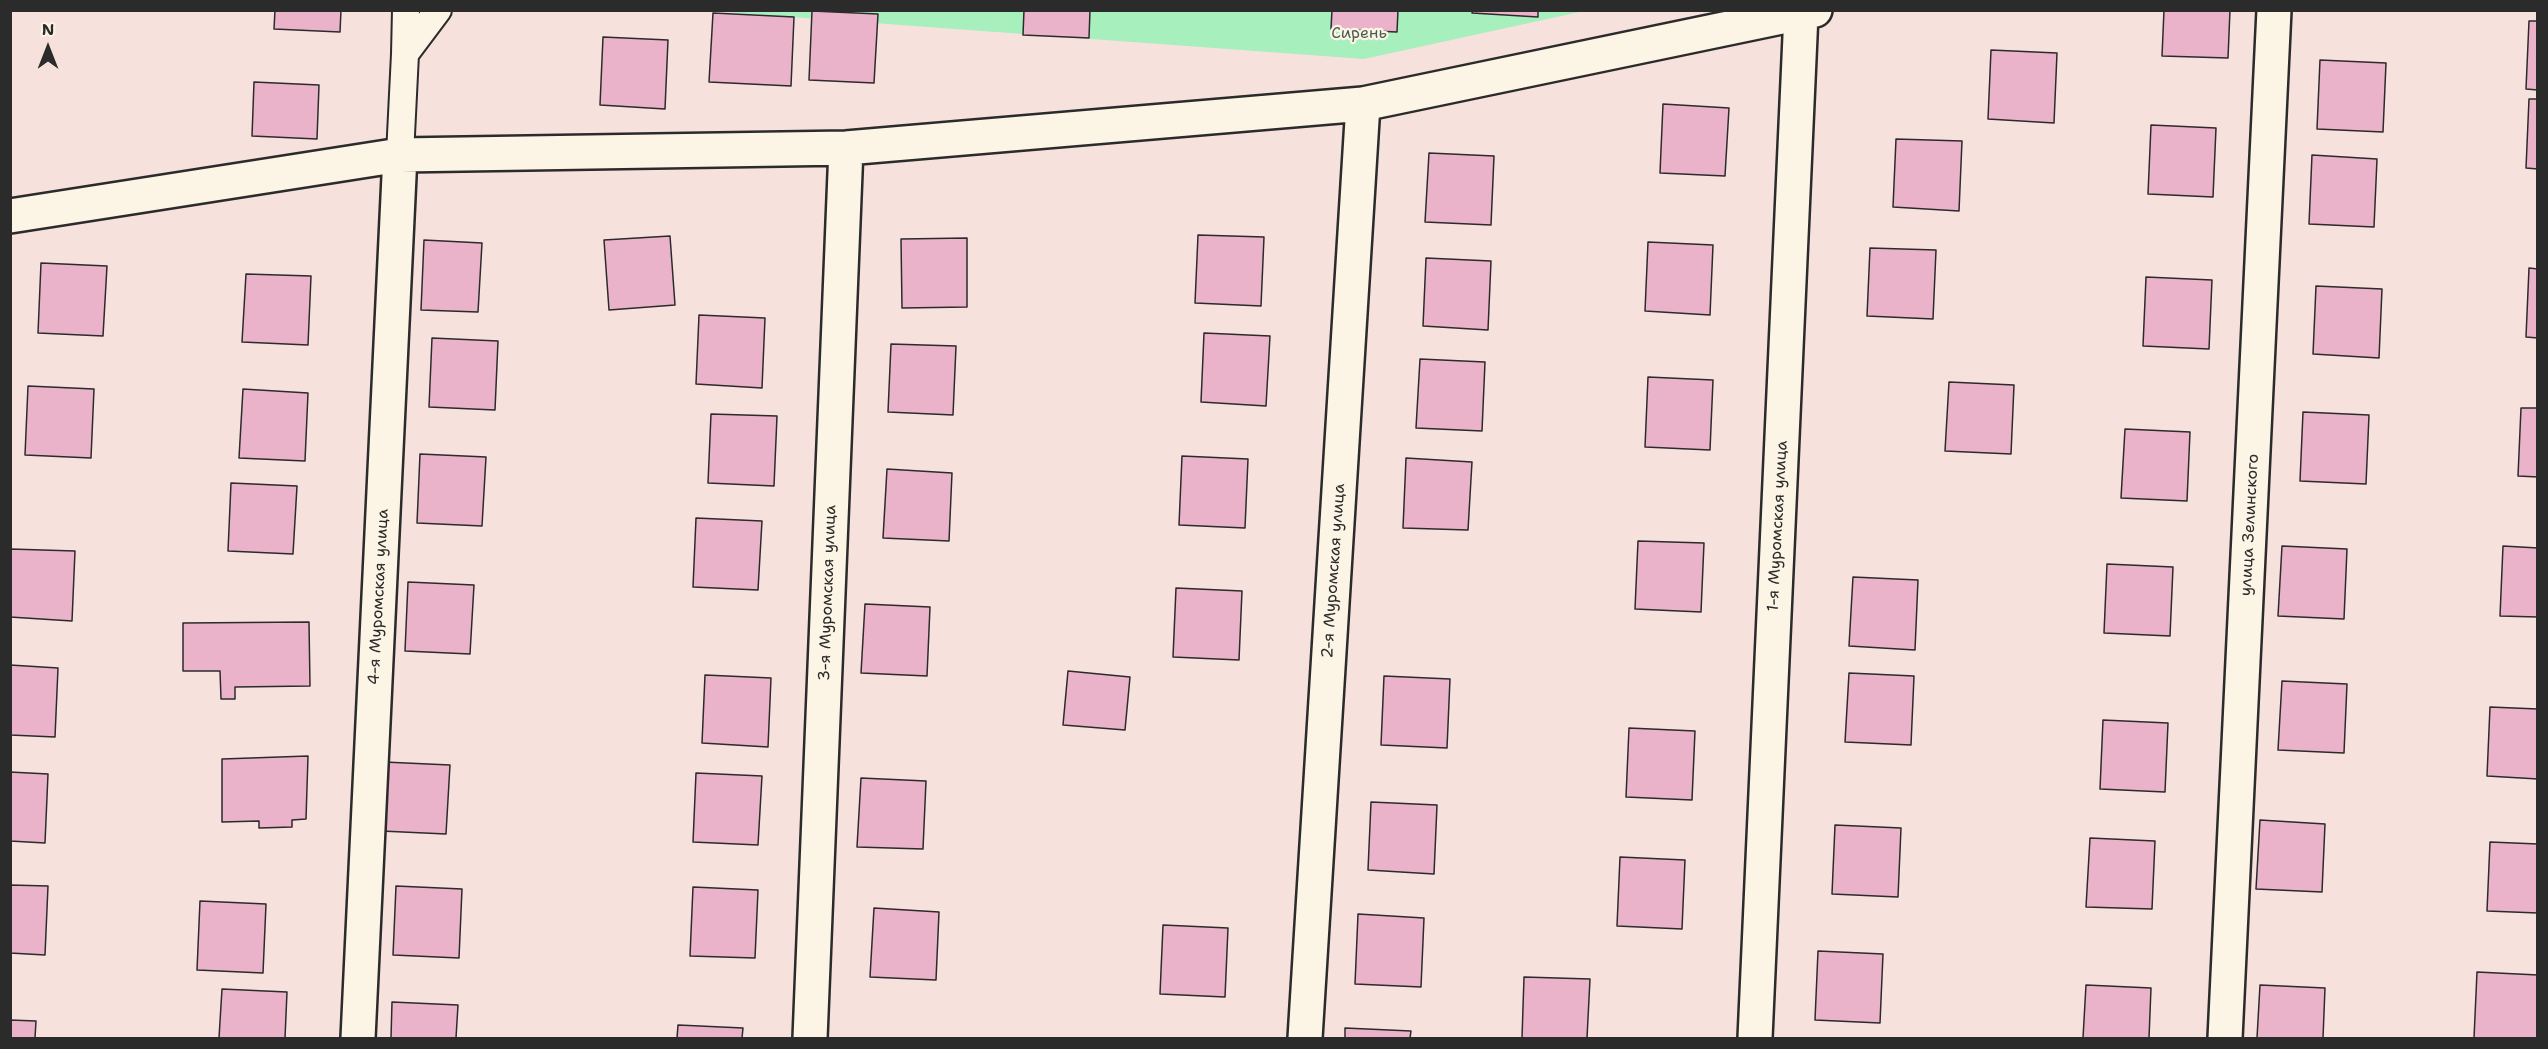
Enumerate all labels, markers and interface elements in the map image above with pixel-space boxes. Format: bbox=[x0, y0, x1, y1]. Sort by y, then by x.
north arrow bbox=[18, 18, 78, 78]
text: N bbox=[42, 19, 54, 40]
park label: Сирень bbox=[1331, 24, 1387, 44]
street label: 1-я Муромская улица bbox=[1764, 440, 1792, 612]
street label: улица Зелинского bbox=[2237, 453, 2263, 597]
street label: 2-я Муромская улица bbox=[1318, 483, 1350, 659]
street label: 3-я Муромская улица bbox=[815, 505, 841, 681]
street label: 4-я Муромская улица bbox=[365, 508, 393, 686]

